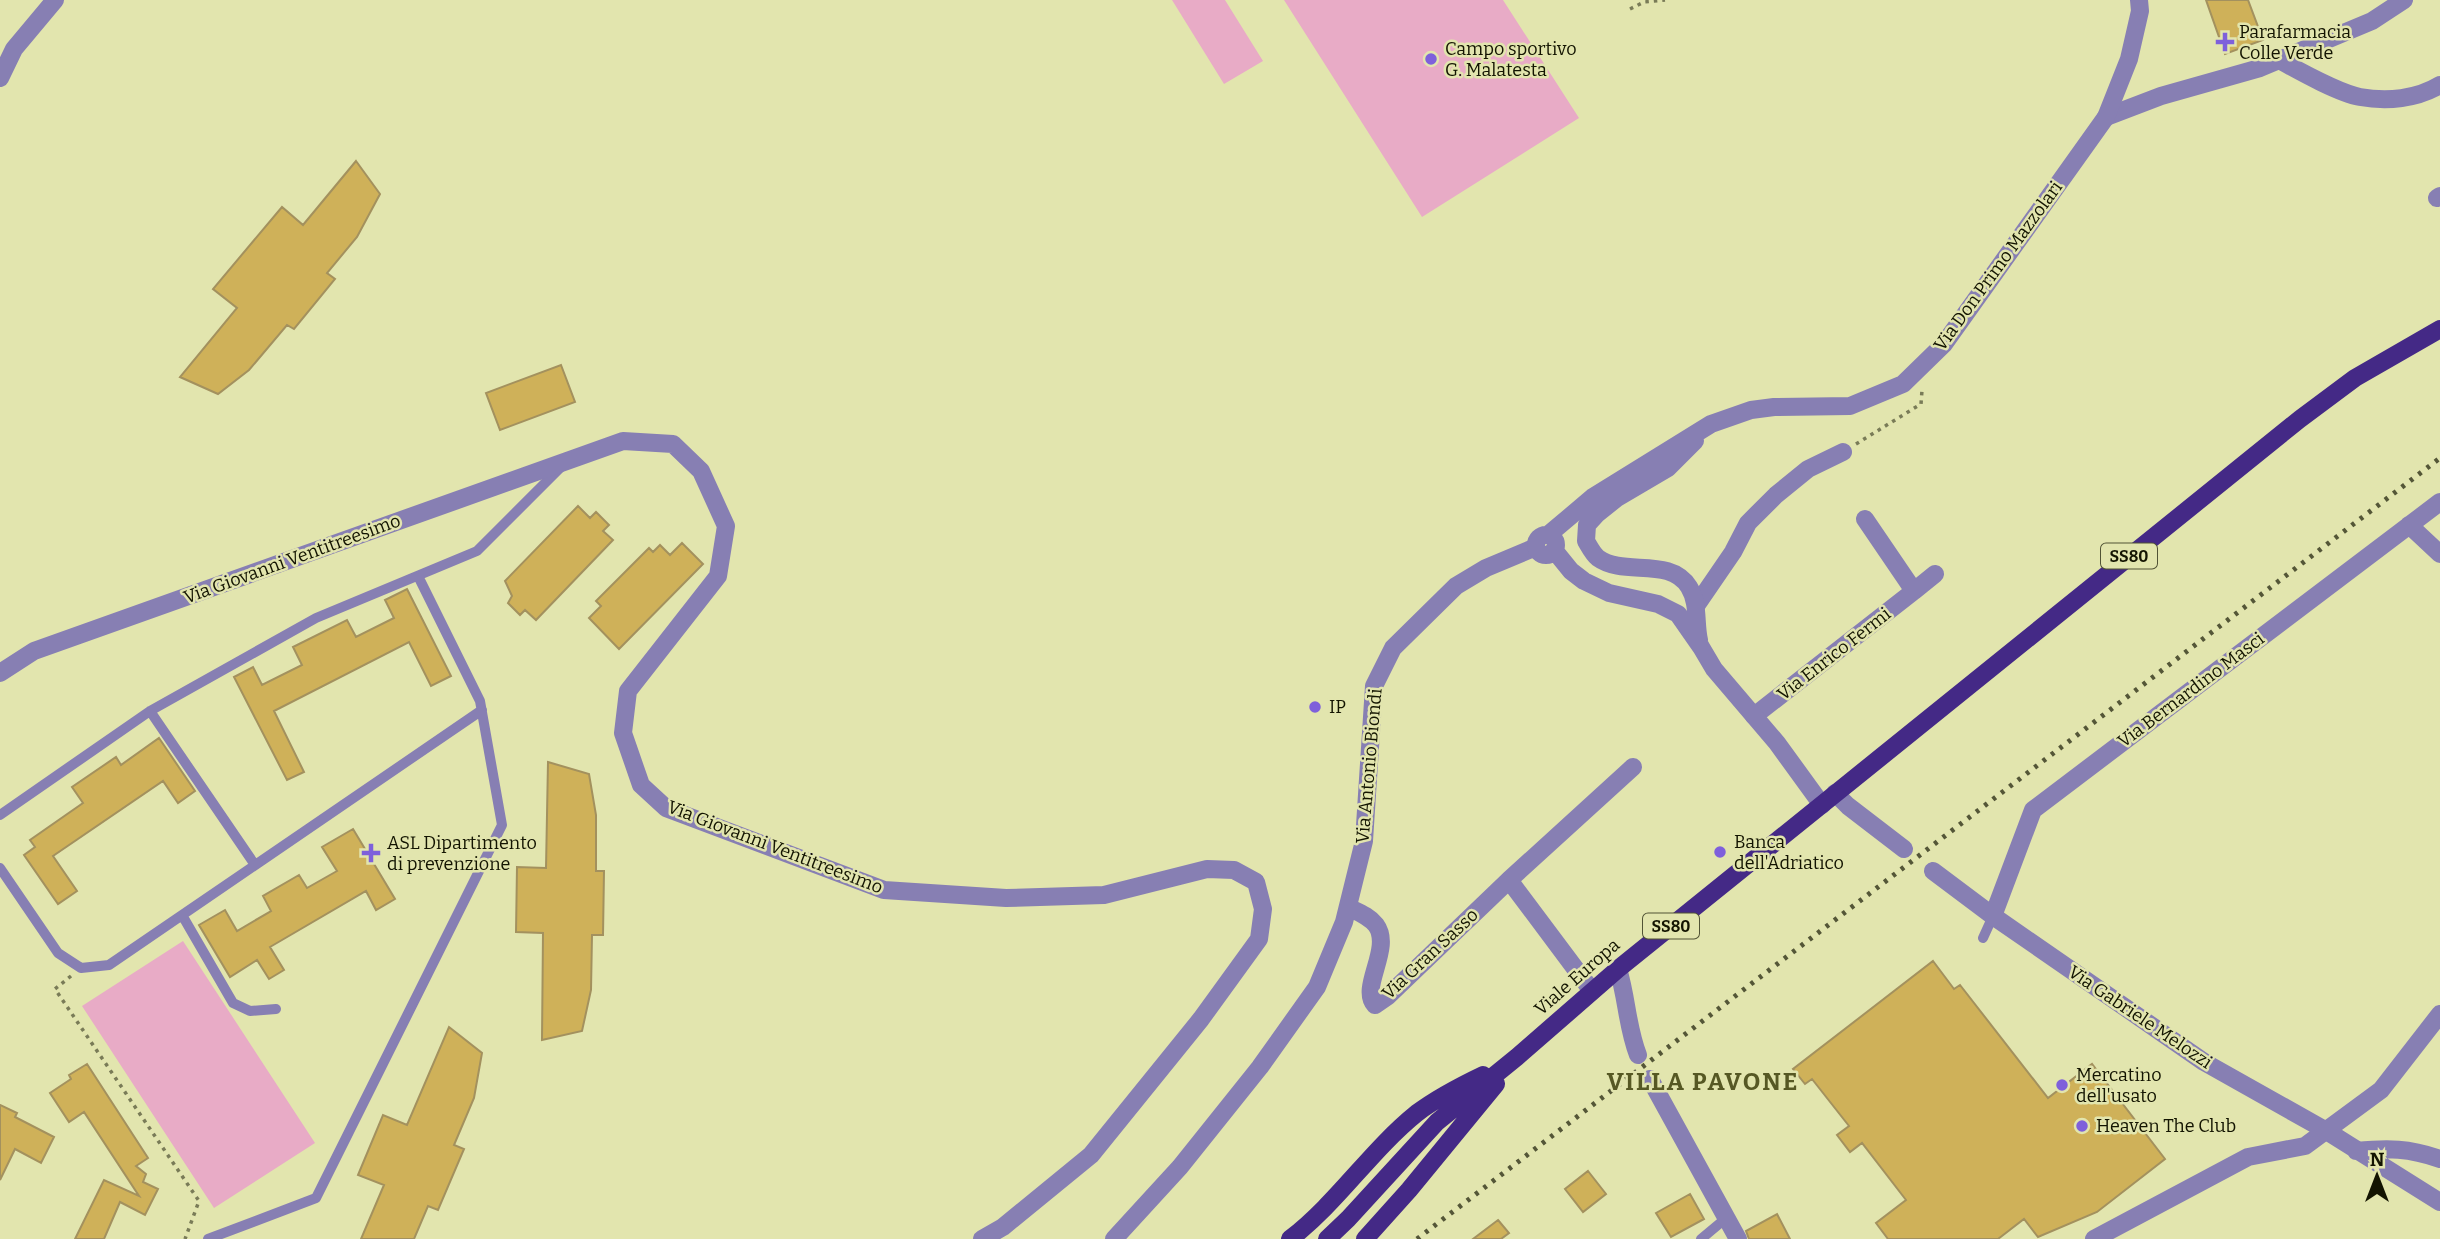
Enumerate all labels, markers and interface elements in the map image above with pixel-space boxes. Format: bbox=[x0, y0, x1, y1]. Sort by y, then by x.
place label: Parafarmacia Colle Verde bbox=[2239, 21, 2351, 64]
marker: Parafarmacia Colle Verde bbox=[2217, 34, 2233, 50]
place label: Campo sportivo G. Malatesta bbox=[1445, 38, 1577, 81]
marker: Campo sportivo G. Malatesta bbox=[1423, 51, 1439, 67]
street label: Via Don Primo Mazzolari bbox=[1929, 177, 2067, 355]
street label: Via Giovanni Ventitreesimo bbox=[181, 509, 403, 609]
road number: SS80 bbox=[2101, 544, 2157, 568]
street label: Via Enrico Fermi bbox=[1773, 603, 1895, 705]
street label: Via Bernardino Masci bbox=[2113, 628, 2269, 752]
street label: Via Antonio Biondi bbox=[1351, 687, 1387, 845]
place label: IP bbox=[1329, 696, 1346, 718]
marker: IP bbox=[1307, 699, 1323, 715]
street label: Via Giovanni Ventitreesimo bbox=[664, 796, 886, 898]
place label: Banca dell'Adriatico bbox=[1734, 831, 1844, 874]
place label: ASL Dipartimento di prevenzione bbox=[387, 832, 537, 875]
marker: ASL Dipartimento di prevenzione bbox=[361, 843, 381, 863]
marker: Banca dell'Adriatico bbox=[1712, 844, 1728, 860]
street label: Via Gran Sasso bbox=[1377, 904, 1483, 1004]
road number: SS80 bbox=[1643, 914, 1699, 938]
street label: Viale Europa bbox=[1530, 934, 1624, 1020]
street label: Via Gabriele Melozzi bbox=[2064, 961, 2216, 1073]
place label: Mercatino dell'usato bbox=[2076, 1064, 2162, 1107]
district label: VILLA PAVONE bbox=[1607, 1068, 1799, 1096]
marker: Mercatino dell'usato bbox=[2054, 1077, 2070, 1093]
place label: Heaven The Club bbox=[2096, 1115, 2236, 1137]
marker: Heaven The Club bbox=[2074, 1118, 2090, 1134]
north arrow bbox=[2342, 1141, 2412, 1211]
text: N bbox=[2370, 1148, 2385, 1171]

